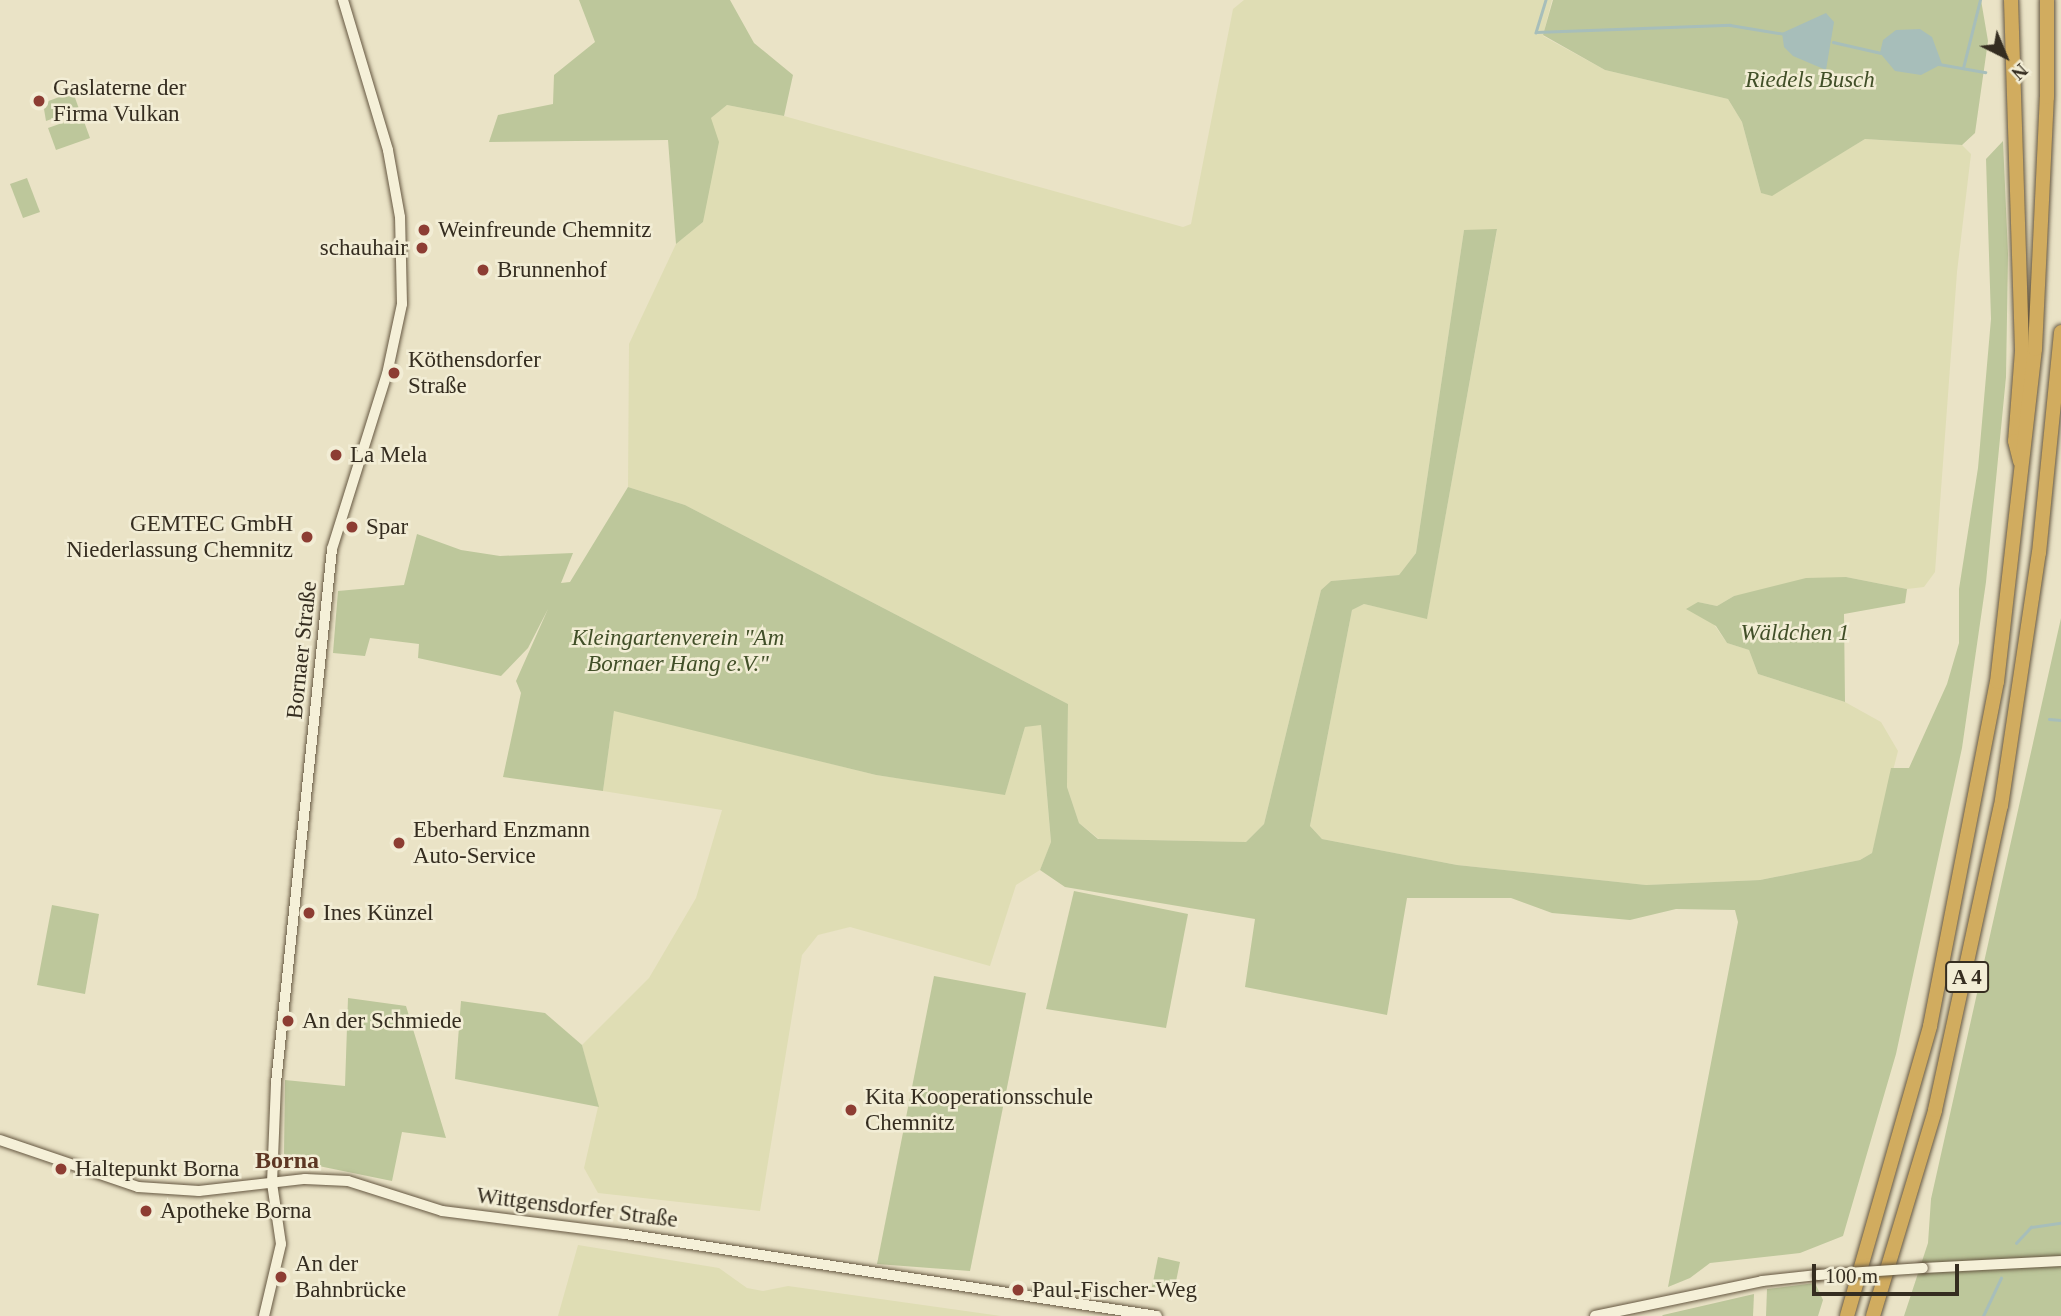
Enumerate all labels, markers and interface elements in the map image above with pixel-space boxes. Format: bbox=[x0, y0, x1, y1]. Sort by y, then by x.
north arrow bbox=[1970, 21, 2040, 91]
text: N bbox=[2007, 59, 2032, 84]
park label: Riedels Busch bbox=[1745, 66, 1875, 94]
place label: Gaslaterne der Firma Vulkan bbox=[53, 74, 186, 128]
marker: Gaslaterne der Firma Vulkan bbox=[31, 93, 47, 109]
place label: Weinfreunde Chemnitz bbox=[438, 216, 651, 244]
marker: Weinfreunde Chemnitz bbox=[416, 222, 432, 238]
place label: schauhair bbox=[320, 234, 408, 262]
marker: schauhair bbox=[414, 240, 430, 256]
place label: Brunnenhof bbox=[497, 256, 607, 284]
marker: Brunnenhof bbox=[475, 262, 491, 278]
place label: Köthensdorfer Straße bbox=[408, 346, 541, 400]
marker: Köthensdorfer Straße bbox=[386, 365, 402, 381]
place label: La Mela bbox=[350, 441, 427, 469]
marker: La Mela bbox=[328, 447, 344, 463]
place label: GEMTEC GmbH Niederlassung Chemnitz bbox=[66, 510, 293, 564]
place label: Spar bbox=[366, 513, 408, 541]
marker: Spar bbox=[344, 519, 360, 535]
marker: GEMTEC GmbH Niederlassung Chemnitz bbox=[299, 529, 315, 545]
street label: Bornaer Straße bbox=[281, 580, 323, 720]
park label: Wäldchen 1 bbox=[1740, 619, 1850, 647]
park label: Kleingartenverein "Am Bornaer Hang e.V." bbox=[572, 624, 784, 678]
place label: Eberhard Enzmann Auto-Service bbox=[413, 816, 590, 870]
marker: Eberhard Enzmann Auto-Service bbox=[391, 835, 407, 851]
place label: Ines Künzel bbox=[323, 899, 433, 927]
marker: Ines Künzel bbox=[301, 905, 317, 921]
road number: A 4 bbox=[1944, 960, 1990, 995]
place label: An der Schmiede bbox=[302, 1007, 462, 1035]
marker: An der Schmiede bbox=[280, 1013, 296, 1029]
place label: Kita Kooperationsschule Chemnitz bbox=[865, 1083, 1093, 1137]
marker: Kita Kooperationsschule Chemnitz bbox=[843, 1102, 859, 1118]
district label: Borna bbox=[255, 1147, 319, 1175]
place label: Haltepunkt Borna bbox=[75, 1155, 239, 1183]
marker: Haltepunkt Borna bbox=[53, 1161, 69, 1177]
street label: Wittgensdorfer Straße bbox=[475, 1182, 679, 1234]
place label: Apotheke Borna bbox=[160, 1197, 311, 1225]
marker: Apotheke Borna bbox=[138, 1203, 154, 1219]
place label: An der Bahnbrücke bbox=[295, 1250, 406, 1304]
scale bar bbox=[1816, 1250, 1963, 1294]
text: 100 m bbox=[1825, 1264, 1878, 1288]
marker: An der Bahnbrücke bbox=[273, 1269, 289, 1285]
place label: Paul-Fischer-Weg bbox=[1032, 1276, 1197, 1304]
marker: Paul-Fischer-Weg bbox=[1010, 1282, 1026, 1298]

